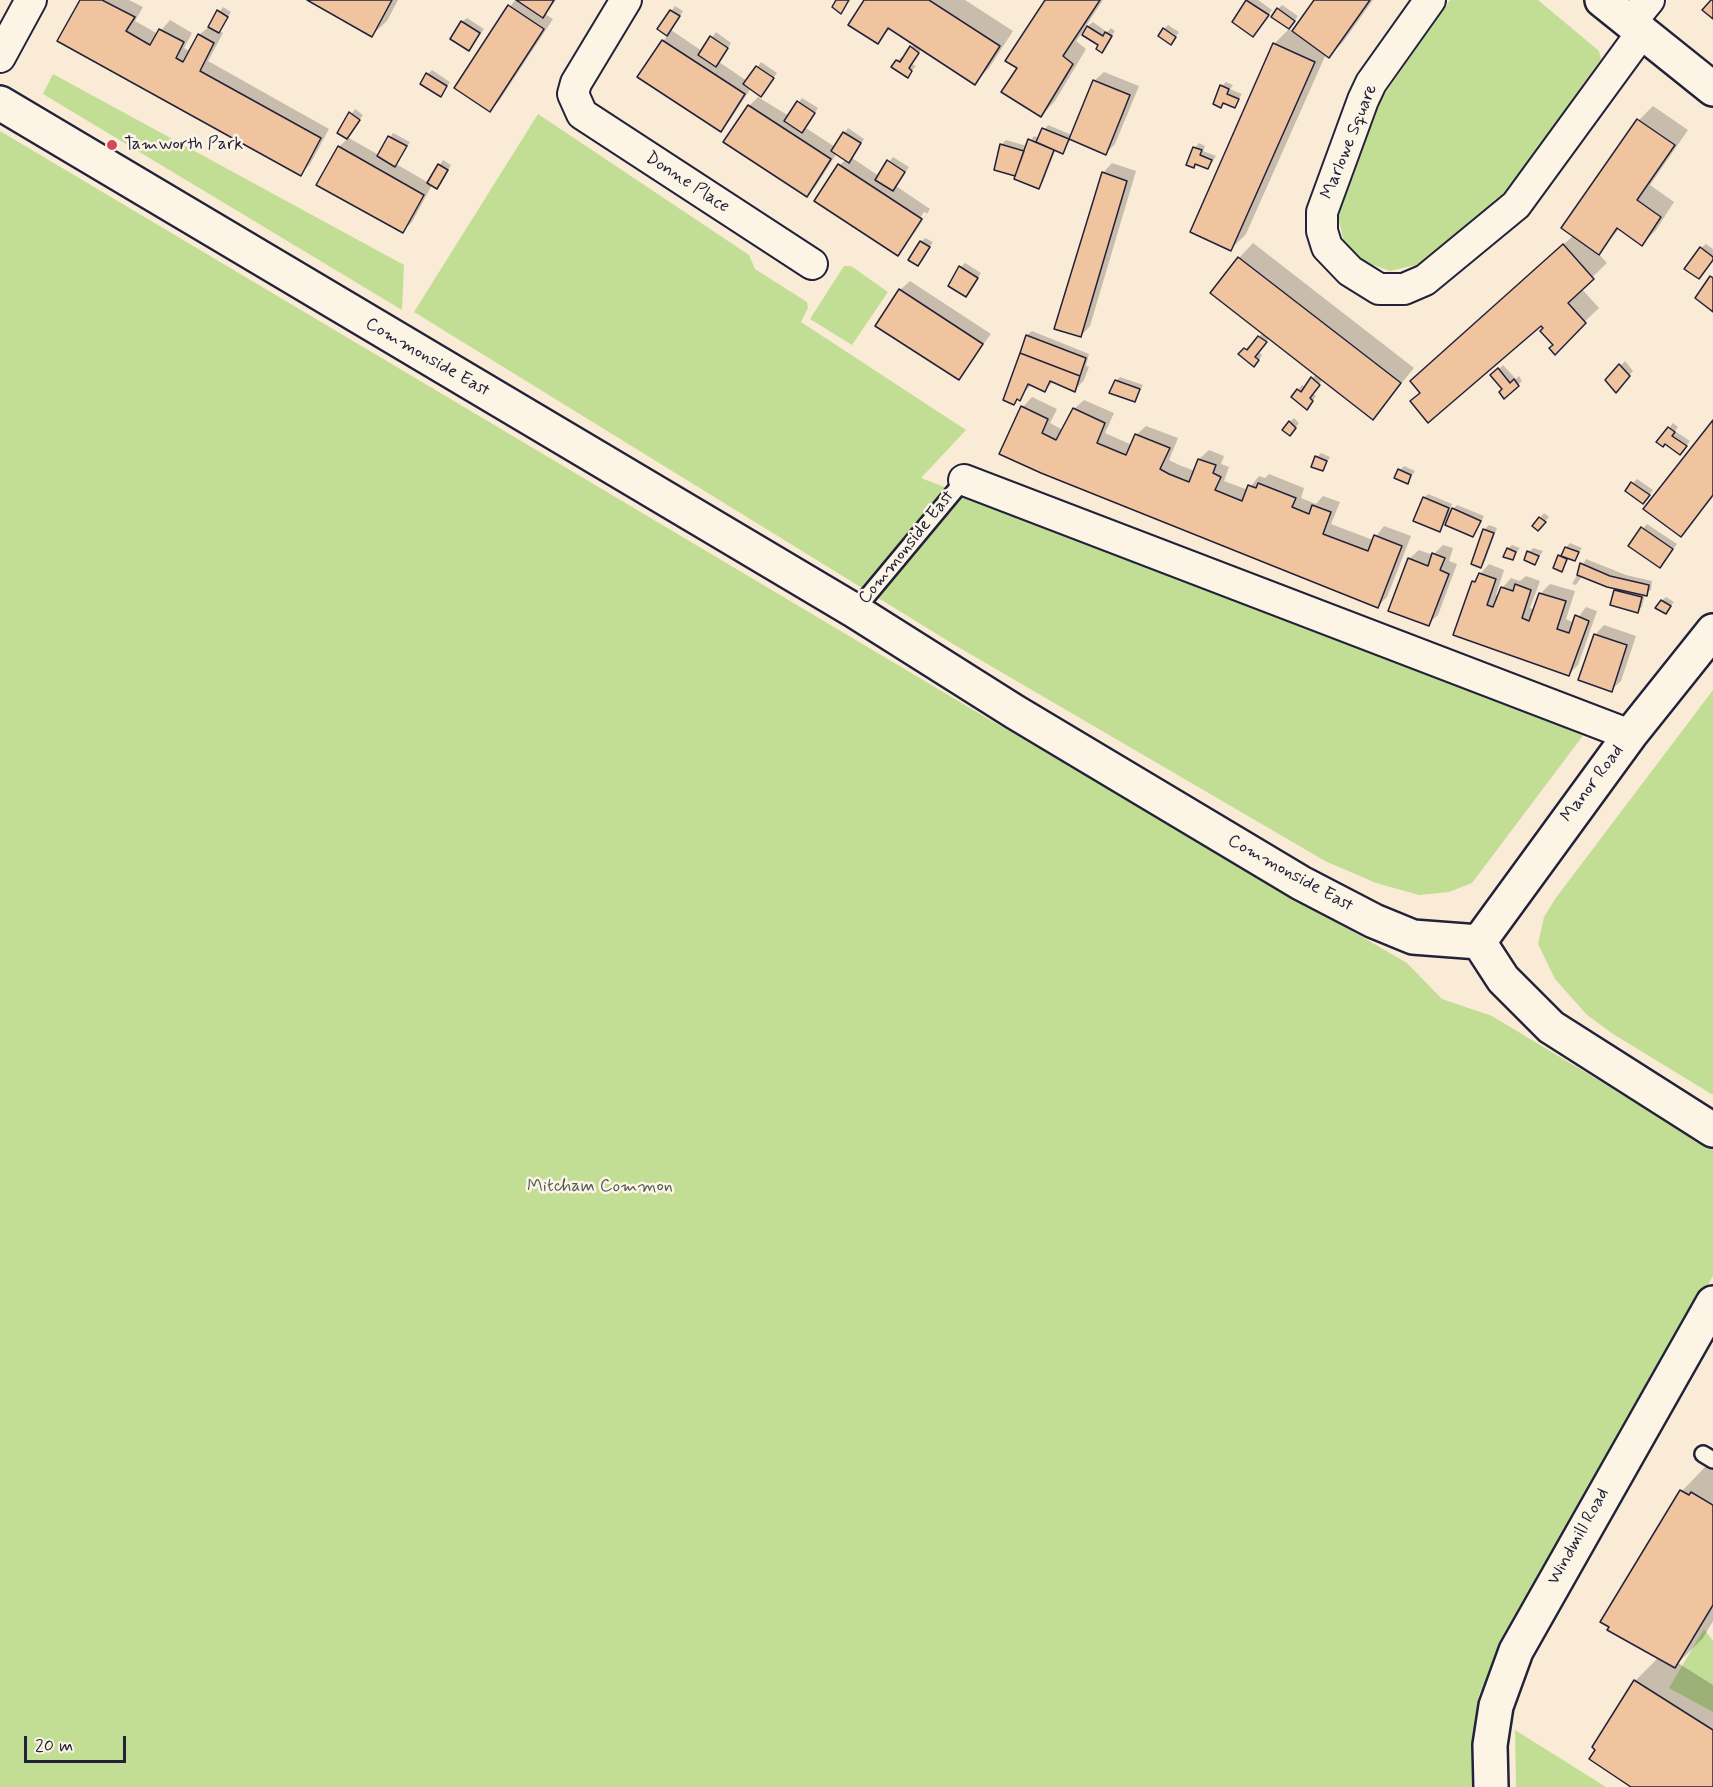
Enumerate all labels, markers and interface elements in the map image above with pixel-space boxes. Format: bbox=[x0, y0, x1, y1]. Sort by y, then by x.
street label: Marlowe Square bbox=[1317, 81, 1383, 203]
place label: Tamworth Park bbox=[124, 134, 243, 156]
marker: Tamworth Park bbox=[105, 138, 119, 152]
street label: Donne Place bbox=[641, 148, 733, 218]
street label: Commonside East bbox=[361, 314, 493, 402]
street label: Commonside East bbox=[854, 487, 960, 609]
street label: Manor Road bbox=[1557, 741, 1629, 827]
street label: Commonside East bbox=[1223, 831, 1357, 917]
park label: Mitcham Common bbox=[527, 1176, 673, 1198]
street label: Windmill Road bbox=[1544, 1485, 1614, 1589]
scale bar bbox=[27, 1724, 129, 1762]
text: 20 m bbox=[35, 1734, 73, 1758]

